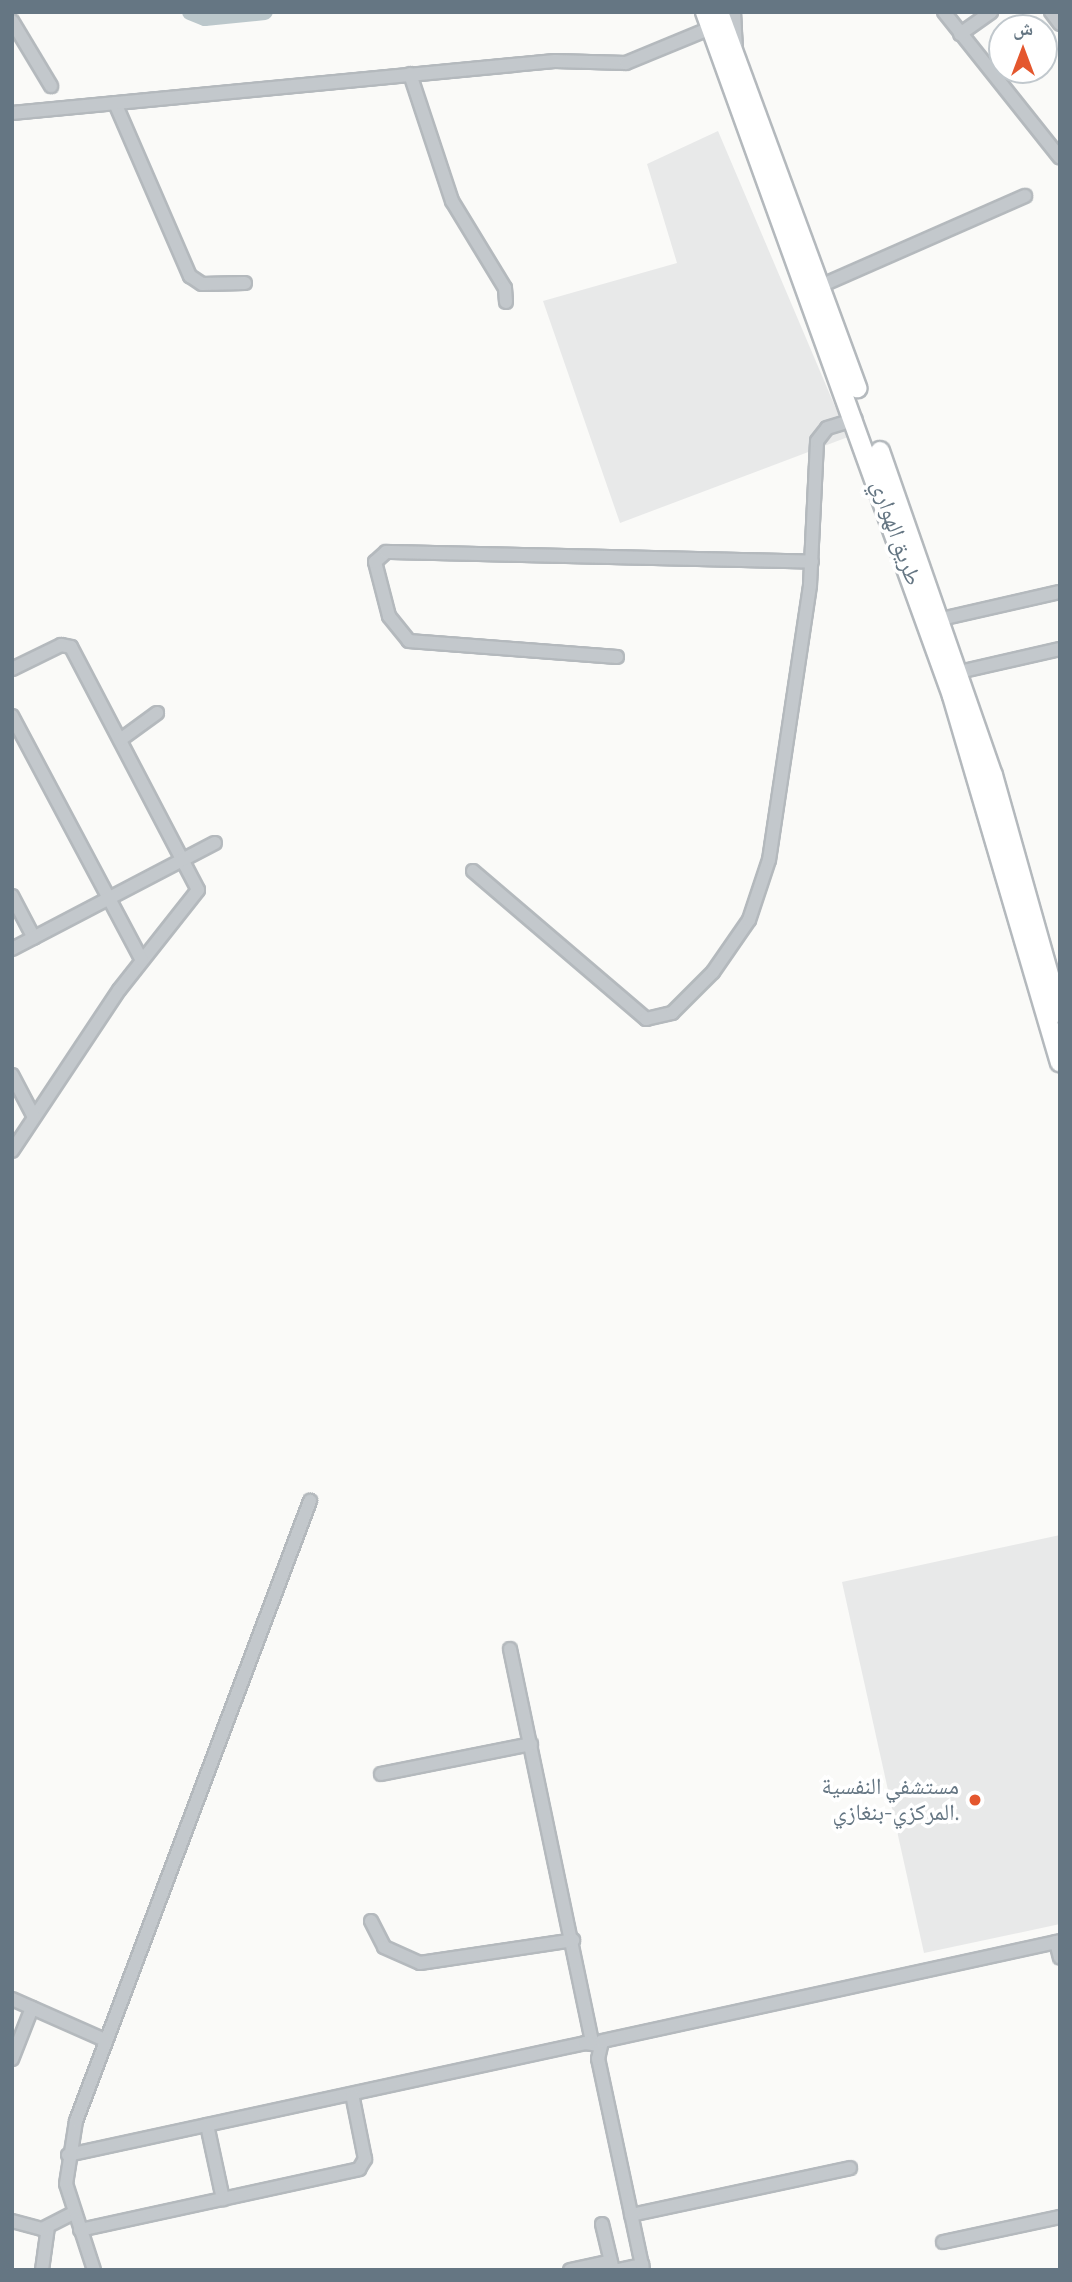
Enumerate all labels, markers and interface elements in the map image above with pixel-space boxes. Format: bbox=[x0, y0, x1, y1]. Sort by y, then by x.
north arrow bbox=[988, 14, 1058, 84]
text: ش bbox=[1013, 18, 1033, 41]
street label: طريق الهواري bbox=[865, 477, 927, 589]
place label: مستشفي النفسية المركزي-بنغازي. bbox=[821, 1773, 959, 1827]
marker: مستشفي النفسية المركزي-بنغازي. bbox=[965, 1790, 985, 1810]

